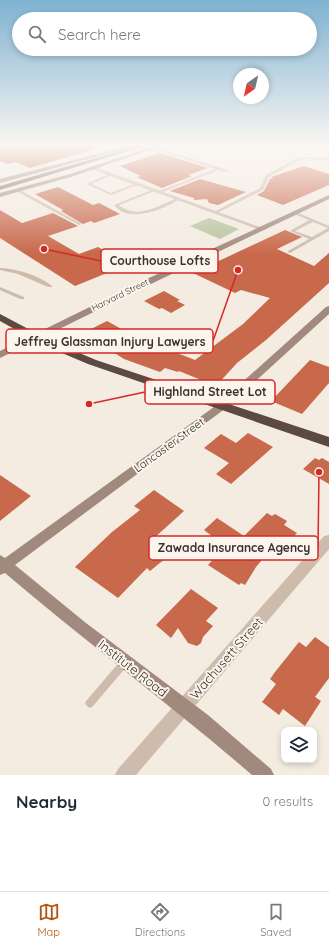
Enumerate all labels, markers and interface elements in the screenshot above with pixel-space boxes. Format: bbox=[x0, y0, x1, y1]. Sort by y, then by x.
search box bbox=[12, 12, 317, 56]
icon: search bbox=[26, 23, 48, 45]
text: Search here bbox=[58, 25, 141, 44]
north arrow bbox=[233, 68, 269, 104]
callout: Courthouse Lofts bbox=[101, 249, 218, 273]
text: Courthouse Lofts bbox=[110, 253, 210, 268]
street label: Harvard Street bbox=[90, 276, 150, 313]
callout: Jeffrey Glassman Injury Lawyers bbox=[6, 329, 213, 353]
text: Jeffrey Glassman Injury Lawyers bbox=[14, 334, 206, 349]
callout: Highland Street Lot bbox=[145, 380, 275, 404]
text: Highland Street Lot bbox=[153, 384, 267, 399]
street label: Lancaster Street bbox=[131, 415, 207, 475]
callout: Zawada Insurance Agency bbox=[149, 536, 318, 560]
text: Zawada Insurance Agency bbox=[158, 540, 310, 555]
street label: Wachusett Street bbox=[186, 614, 266, 702]
street label: Institute Road bbox=[95, 636, 171, 700]
map controls bbox=[281, 727, 317, 763]
button: layers bbox=[281, 727, 317, 763]
text: Nearby bbox=[16, 791, 77, 812]
text: 0 results bbox=[262, 793, 313, 809]
tab: Map bbox=[37, 901, 60, 939]
tab: Directions bbox=[135, 901, 185, 939]
tab: Saved bbox=[260, 901, 292, 939]

